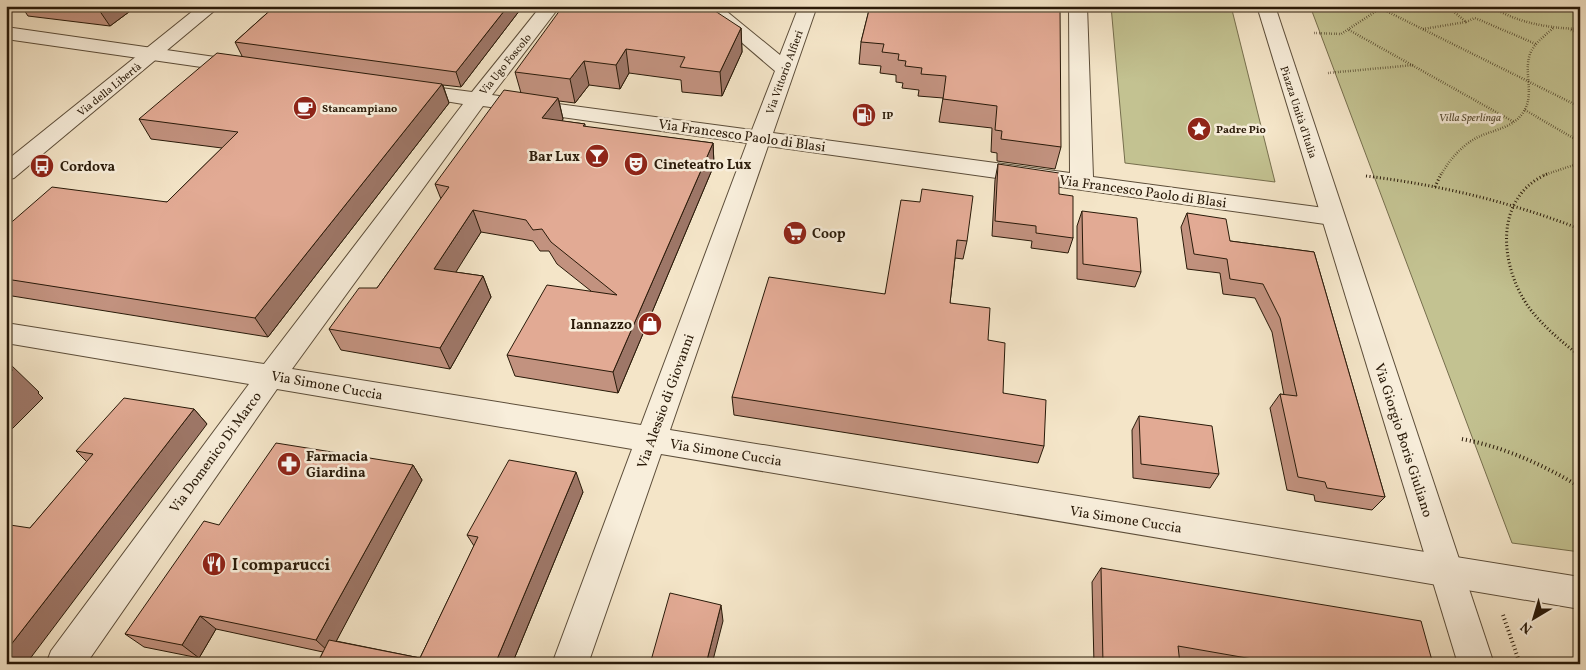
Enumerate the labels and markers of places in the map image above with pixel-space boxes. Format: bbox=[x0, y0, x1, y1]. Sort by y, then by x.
cafe icon: Stancampiano bbox=[292, 95, 318, 121]
place label: Stancampiano bbox=[322, 102, 397, 117]
fuel station icon: IP bbox=[851, 102, 877, 128]
place label: IP bbox=[882, 109, 893, 124]
place icon: Padre Pio bbox=[1186, 116, 1212, 142]
place label: Padre Pio bbox=[1216, 123, 1266, 138]
bar icon: Bar Lux bbox=[584, 143, 610, 169]
place label: Bar Lux bbox=[529, 148, 580, 167]
theatre icon: Cineteatro Lux bbox=[623, 151, 649, 177]
bus stop icon: Cordova bbox=[29, 153, 55, 179]
place label: Cineteatro Lux bbox=[654, 156, 752, 175]
place label: Cordova bbox=[60, 158, 116, 177]
supermarket icon: Coop bbox=[782, 220, 808, 246]
place label: Coop bbox=[812, 225, 846, 244]
shop icon: Iannazzo bbox=[637, 311, 663, 337]
place label: Iannazzo bbox=[571, 316, 632, 335]
place label: Farmacia Giardina bbox=[306, 448, 368, 483]
pharmacy icon: Farmacia Giardina bbox=[276, 451, 302, 477]
restaurant icon: I comparucci bbox=[201, 551, 227, 577]
place label: I comparucci bbox=[232, 555, 330, 577]

